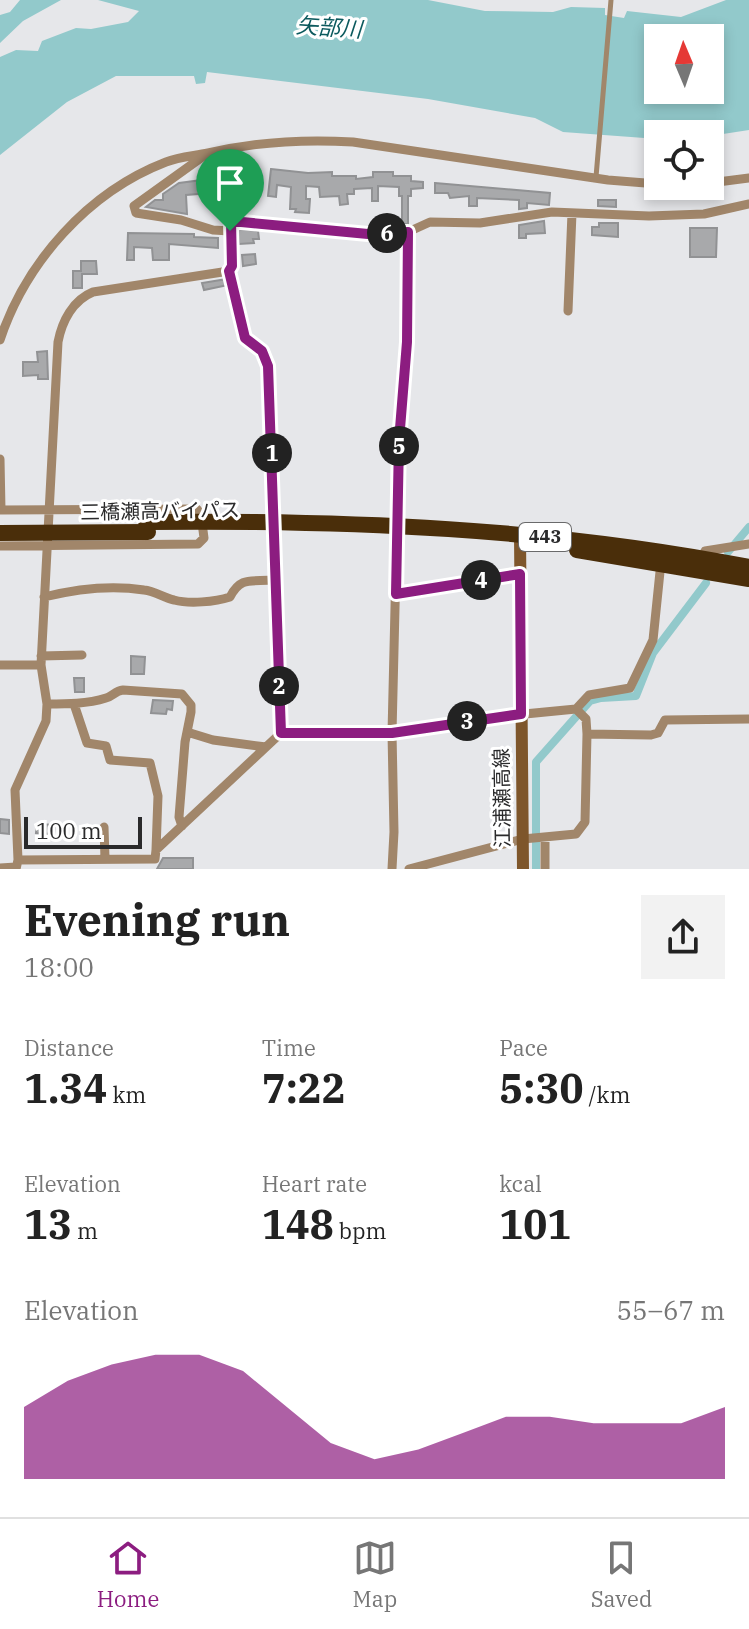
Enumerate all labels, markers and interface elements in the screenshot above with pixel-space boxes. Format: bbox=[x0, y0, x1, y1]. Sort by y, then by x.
water label: 矢部川 bbox=[295, 10, 365, 43]
north arrow bbox=[644, 24, 724, 104]
map controls bbox=[644, 24, 724, 200]
button: locate bbox=[644, 120, 724, 200]
pin bbox=[196, 149, 264, 231]
icon: arrive bbox=[208, 161, 252, 205]
pin: 6 bbox=[367, 213, 407, 253]
text: 6 bbox=[380, 218, 394, 247]
pin: 5 bbox=[379, 426, 419, 466]
text: 5 bbox=[392, 431, 406, 460]
pin: 1 bbox=[252, 433, 292, 473]
text: 1 bbox=[265, 438, 279, 467]
street label: 三橋瀬高バイパス bbox=[80, 496, 240, 525]
road number: 443 bbox=[519, 523, 571, 551]
pin: 4 bbox=[461, 560, 501, 600]
text: 4 bbox=[474, 565, 488, 594]
pin: 2 bbox=[259, 666, 299, 706]
text: 2 bbox=[272, 671, 286, 700]
pin: 3 bbox=[447, 701, 487, 741]
text: 3 bbox=[460, 706, 474, 735]
street label: 江浦瀬高線 bbox=[487, 748, 516, 848]
scale bar bbox=[24, 813, 142, 849]
text: 100 m bbox=[36, 816, 102, 845]
text: Evening run bbox=[24, 891, 290, 948]
button: share bbox=[641, 895, 725, 979]
text: 18:00 bbox=[24, 950, 94, 984]
text: Distance bbox=[24, 1033, 114, 1062]
text: Time bbox=[262, 1033, 316, 1062]
text: Pace bbox=[499, 1033, 548, 1062]
text: 1.34 bbox=[24, 1062, 107, 1114]
text: 7:22 bbox=[262, 1062, 346, 1114]
text: 5:30 bbox=[499, 1062, 583, 1114]
text: km bbox=[107, 1080, 146, 1109]
text: /km bbox=[583, 1080, 630, 1109]
text: Elevation bbox=[24, 1169, 121, 1198]
text: Heart rate bbox=[262, 1169, 367, 1198]
text: kcal bbox=[499, 1169, 542, 1198]
text: 13 bbox=[24, 1198, 72, 1250]
text: 148 bbox=[262, 1198, 334, 1250]
text: 101 bbox=[499, 1198, 571, 1250]
text: m bbox=[72, 1216, 98, 1245]
text: bpm bbox=[334, 1216, 386, 1245]
text: Elevation bbox=[24, 1293, 139, 1327]
text: 55–67 m bbox=[617, 1293, 725, 1327]
tab: Home bbox=[97, 1536, 159, 1613]
tab: Map bbox=[353, 1536, 397, 1613]
tab: Saved bbox=[591, 1536, 652, 1613]

